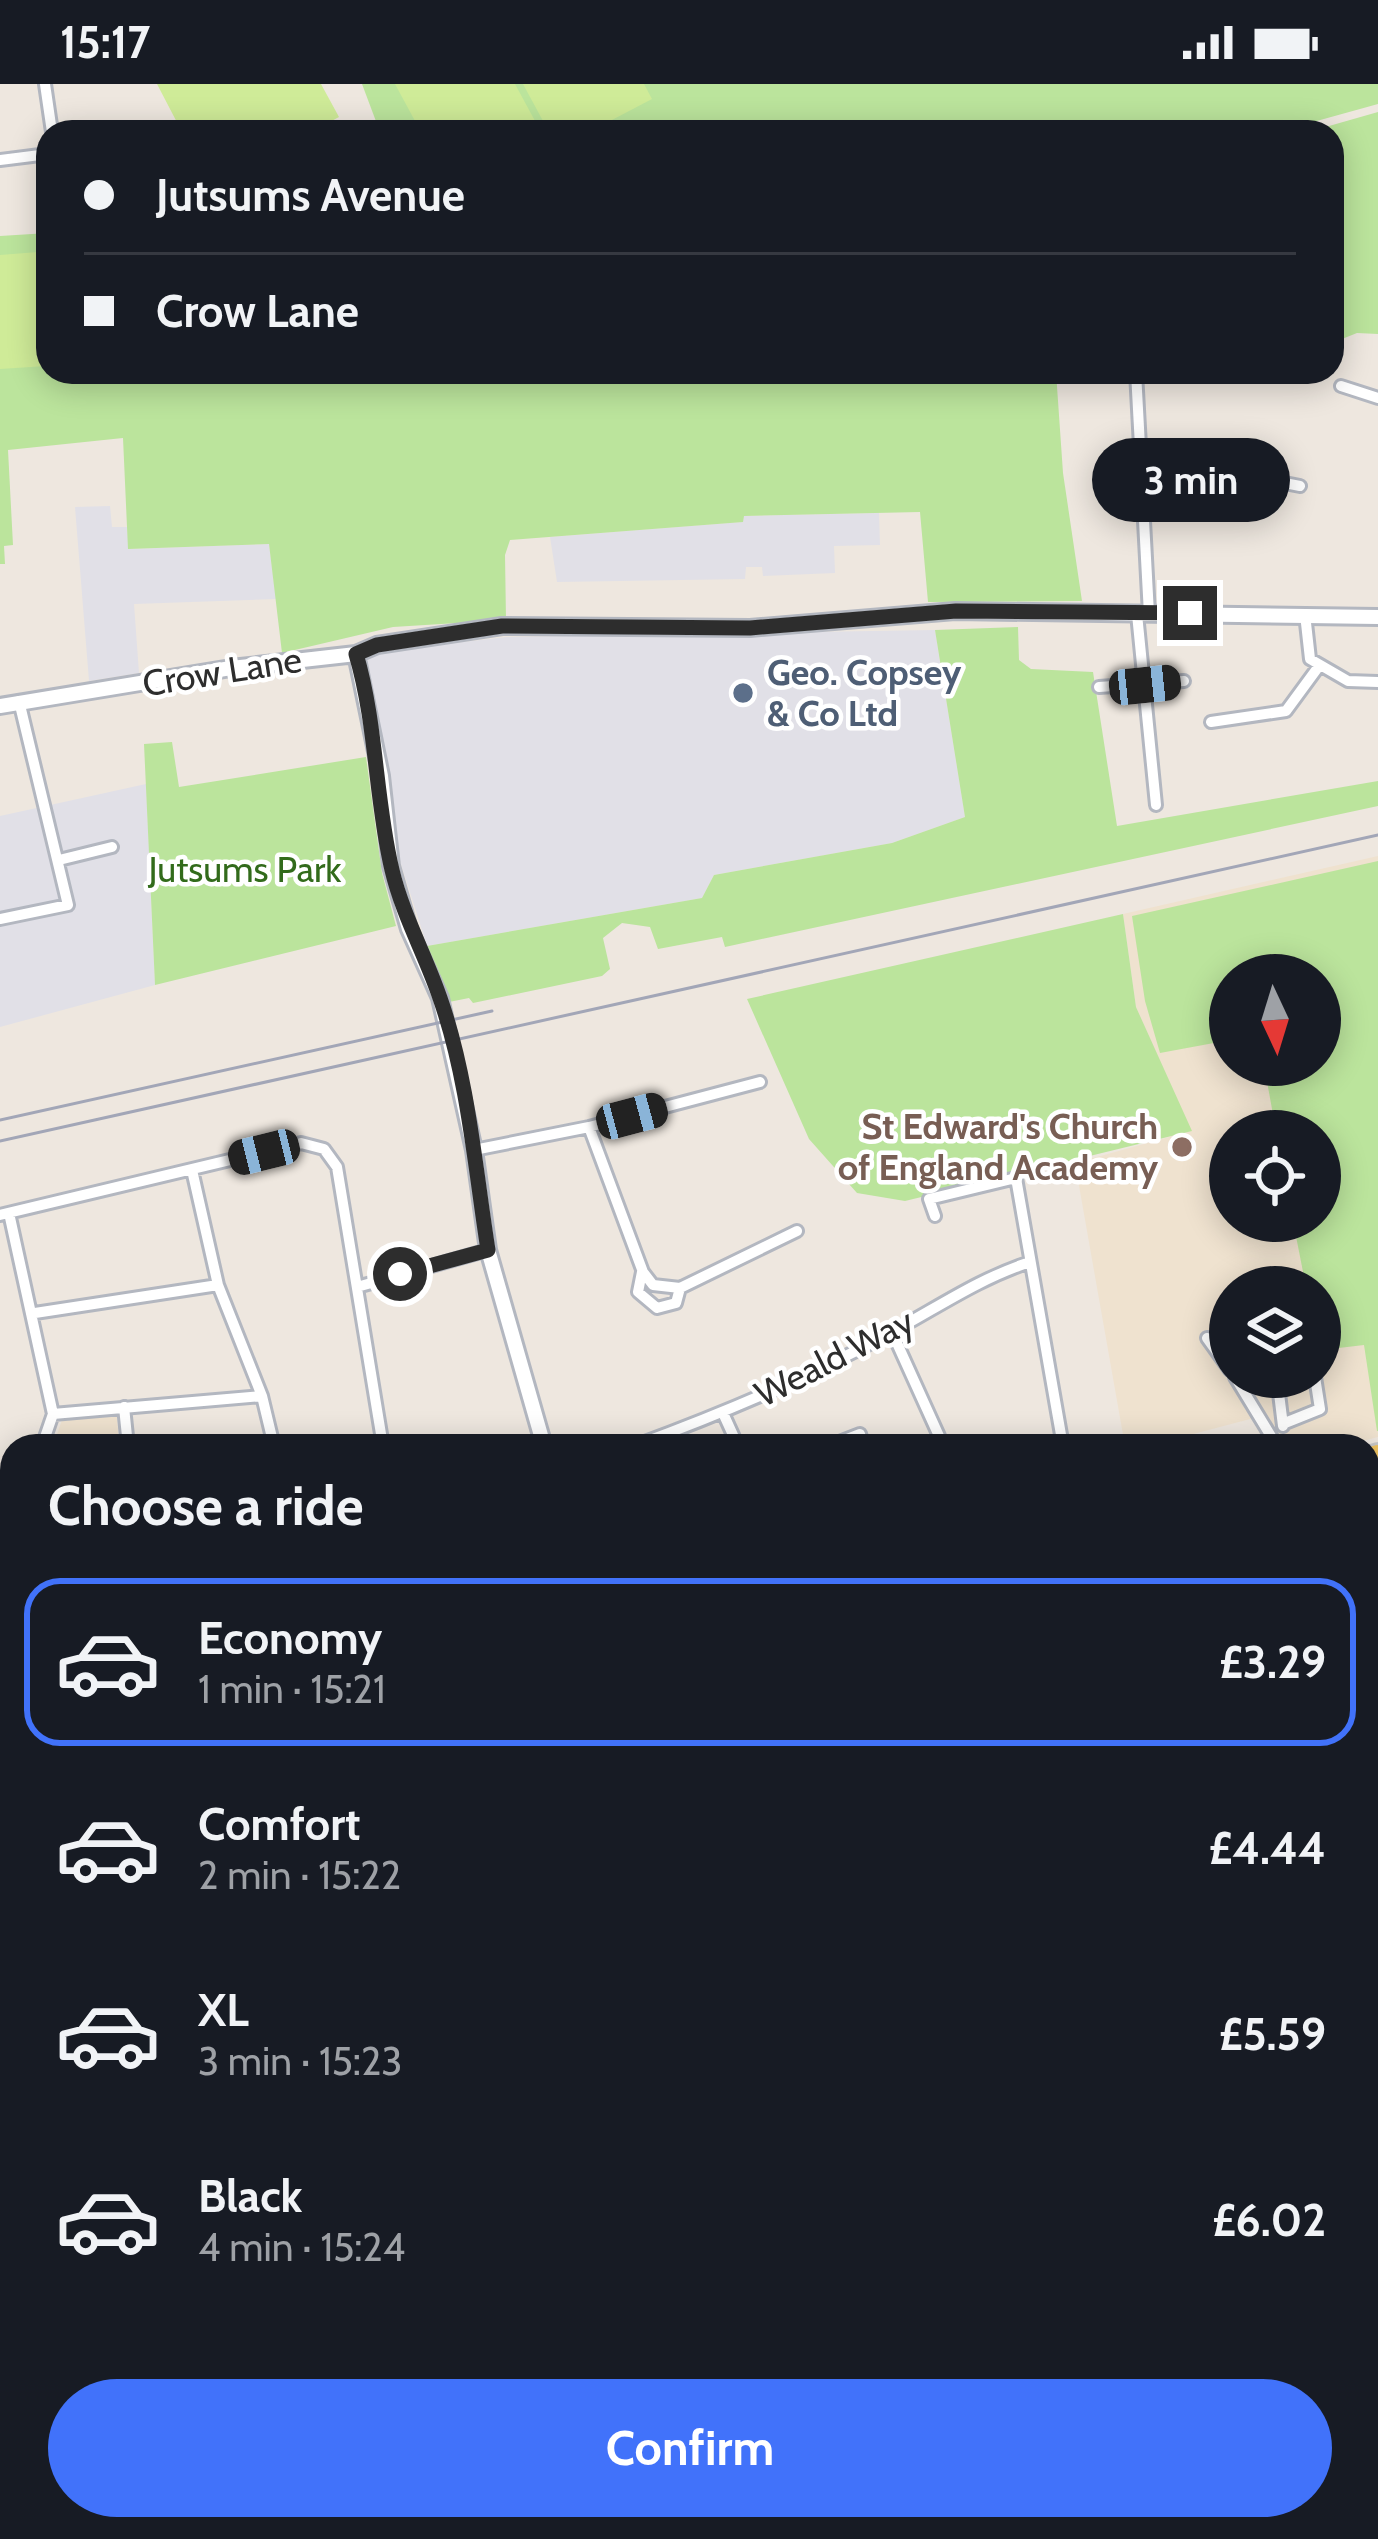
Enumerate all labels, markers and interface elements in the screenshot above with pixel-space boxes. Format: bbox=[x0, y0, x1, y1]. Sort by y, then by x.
text: 15:17 bbox=[60, 15, 150, 69]
text: Jutsums Avenue bbox=[156, 168, 465, 222]
text: Crow Lane bbox=[156, 284, 359, 338]
callout: 3 min bbox=[1091, 439, 1289, 523]
text: 3 min bbox=[1144, 456, 1238, 504]
route end bbox=[1163, 586, 1217, 640]
street label: Crow Lane bbox=[139, 637, 305, 705]
place label: Geo. Copsey & Co Ltd bbox=[767, 650, 962, 735]
car bbox=[1107, 663, 1183, 707]
marker: Geo. Copsey & Co Ltd bbox=[730, 680, 756, 706]
park label: Jutsums Park bbox=[148, 847, 342, 891]
north arrow bbox=[1209, 954, 1341, 1086]
map controls bbox=[1209, 954, 1341, 1398]
car bbox=[593, 1089, 671, 1143]
place label: St Edward's Church of England Academy bbox=[838, 1104, 1159, 1189]
button: locate bbox=[1209, 1110, 1341, 1242]
car bbox=[225, 1126, 303, 1178]
marker: St Edward's Church of England Academy bbox=[1169, 1134, 1195, 1160]
route start bbox=[373, 1247, 427, 1301]
button: layers bbox=[1209, 1266, 1341, 1398]
street label: Weald Way bbox=[747, 1298, 921, 1416]
text: Choose a ride bbox=[48, 1473, 363, 1539]
icon: car bbox=[54, 1608, 162, 1716]
text: Economy bbox=[198, 1611, 382, 1665]
text: £3.29 bbox=[1219, 1635, 1326, 1689]
text: 1 min · 15:21 bbox=[198, 1665, 386, 1713]
icon: car bbox=[54, 1794, 162, 1902]
text: Comfort bbox=[198, 1797, 361, 1851]
text: £4.44 bbox=[1209, 1821, 1326, 1875]
text: 2 min · 15:22 bbox=[198, 1851, 401, 1899]
icon: car bbox=[54, 1980, 162, 2088]
text: XL bbox=[198, 1983, 249, 2037]
text: £5.59 bbox=[1219, 2007, 1326, 2061]
text: 3 min · 15:23 bbox=[198, 2037, 402, 2085]
icon: car bbox=[54, 2166, 162, 2274]
text: Black bbox=[198, 2169, 302, 2223]
text: £6.02 bbox=[1212, 2193, 1326, 2247]
text: 4 min · 15:24 bbox=[198, 2223, 405, 2271]
button: Confirm bbox=[48, 2379, 1332, 2517]

